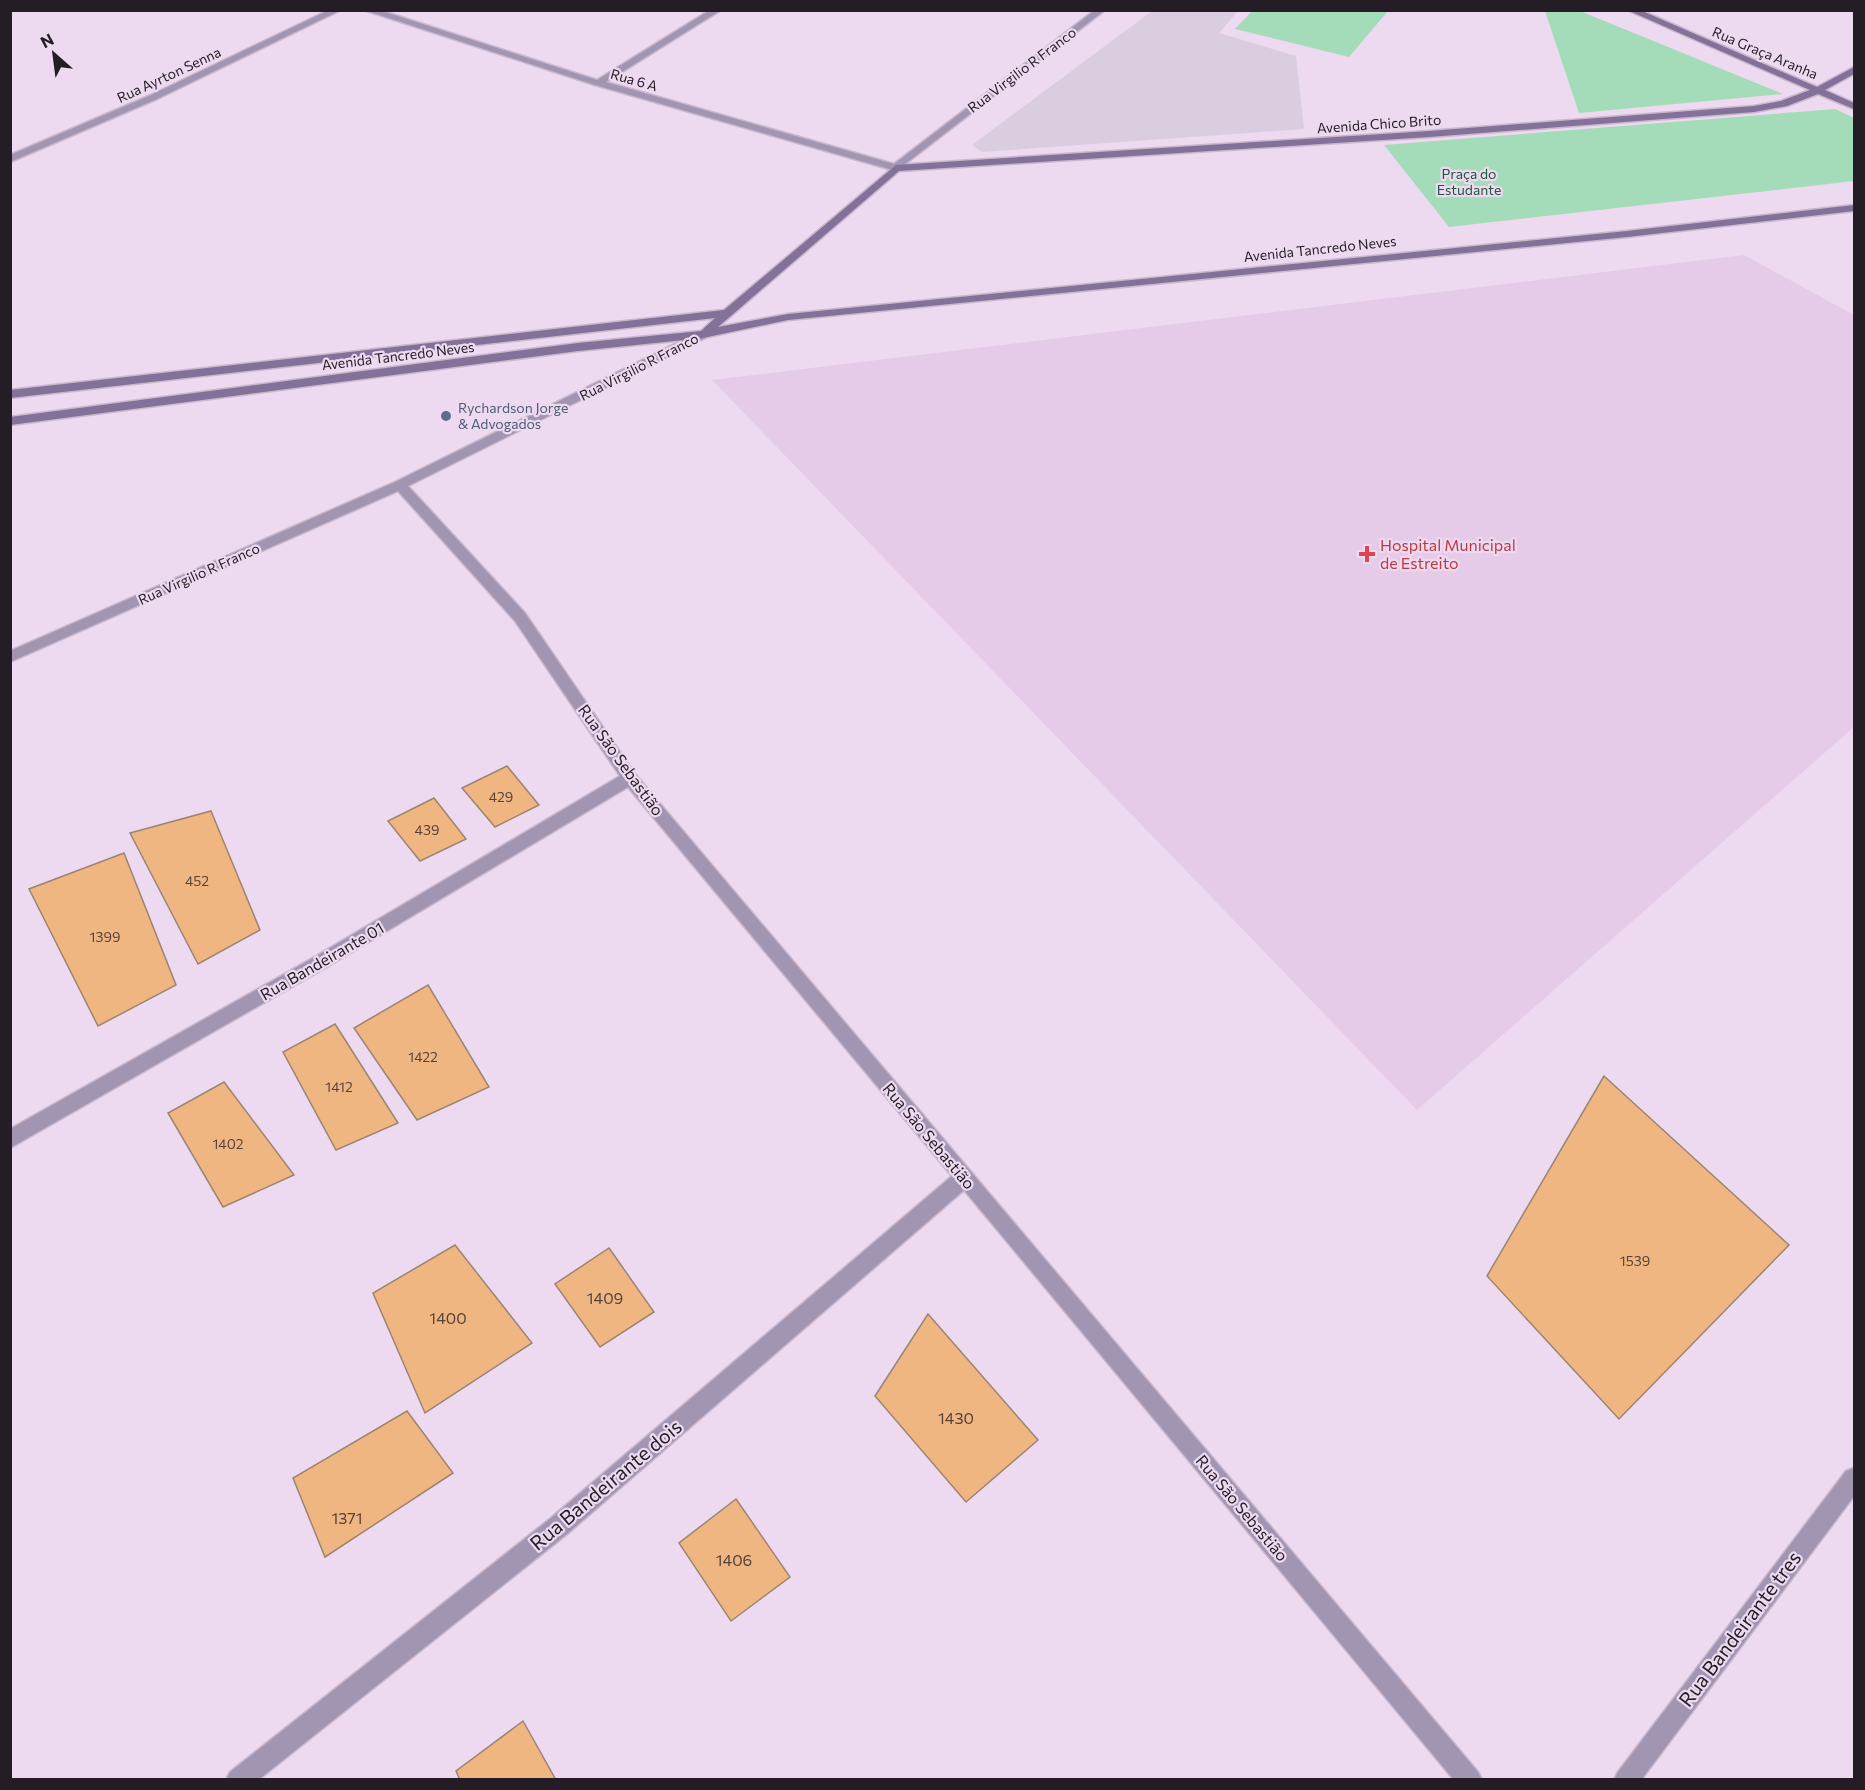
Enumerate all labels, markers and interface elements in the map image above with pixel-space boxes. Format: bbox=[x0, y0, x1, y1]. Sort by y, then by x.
street label: Rua Virgilio R Franco bbox=[964, 23, 1079, 116]
street label: Rua Graça Aranha bbox=[1710, 23, 1820, 82]
north arrow bbox=[24, 24, 84, 84]
text: N bbox=[37, 29, 56, 52]
street label: Rua Ayrton Senna bbox=[114, 43, 223, 106]
street label: Rua 6 A bbox=[609, 65, 660, 94]
street label: Avenida Chico Brito bbox=[1316, 111, 1442, 136]
park label: Praça do Estudante bbox=[1437, 165, 1501, 198]
street label: Avenida Tancredo Neves bbox=[1243, 232, 1397, 265]
street label: Rua Virgilio R Franco bbox=[576, 329, 701, 404]
street label: Avenida Tancredo Neves bbox=[321, 338, 475, 373]
place label: Rychardson Jorge & Advogados bbox=[458, 399, 568, 432]
marker: Rychardson Jorge & Advogados bbox=[439, 409, 453, 423]
place label: Hospital Municipal de Estreito bbox=[1380, 535, 1516, 572]
street label: Rua Virgilio R Franco bbox=[135, 539, 262, 608]
marker: Hospital Municipal de Estreito bbox=[1358, 545, 1376, 563]
street label: Rua São Sebastião bbox=[575, 700, 668, 819]
house number: 429 bbox=[489, 788, 513, 805]
house number: 439 bbox=[415, 821, 439, 838]
house number: 452 bbox=[185, 872, 209, 889]
street label: Rua Bandeirante 01 bbox=[257, 917, 387, 1004]
house number: 1399 bbox=[90, 928, 120, 945]
house number: 1422 bbox=[408, 1048, 438, 1065]
house number: 1412 bbox=[325, 1078, 353, 1095]
street label: Rua São Sebastião bbox=[879, 1079, 979, 1193]
house number: 1402 bbox=[212, 1135, 244, 1152]
house number: 1539 bbox=[1620, 1252, 1650, 1269]
house number: 1409 bbox=[587, 1288, 623, 1307]
house number: 1400 bbox=[429, 1308, 467, 1327]
house number: 1430 bbox=[938, 1408, 974, 1427]
street label: Rua Bandeirante dois bbox=[525, 1414, 686, 1555]
street label: Rua São Sebastião bbox=[1192, 1451, 1292, 1565]
house number: 1371 bbox=[331, 1508, 363, 1527]
street label: Rua Bandeirante tres bbox=[1673, 1546, 1805, 1711]
house number: 1406 bbox=[716, 1550, 752, 1569]

